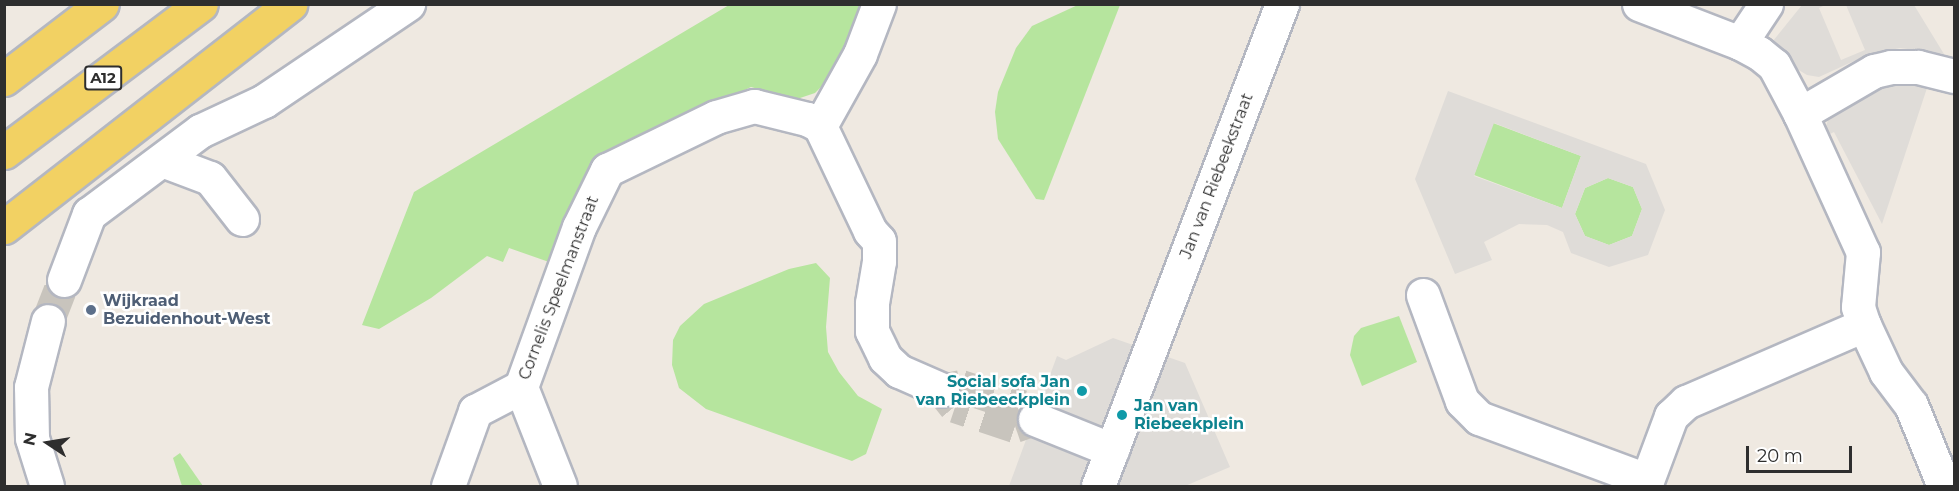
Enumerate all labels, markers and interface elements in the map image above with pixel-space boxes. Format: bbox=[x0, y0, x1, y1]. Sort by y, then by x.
road number: A12 bbox=[84, 66, 122, 90]
street label: Jan van Riebeekstraat bbox=[1177, 91, 1257, 261]
street label: Cornelis Speelmanstraat bbox=[515, 193, 603, 383]
place label: Wijkraad Bezuidenhout-West bbox=[103, 291, 270, 329]
marker: Wijkraad Bezuidenhout-West bbox=[84, 303, 98, 317]
place label: Social sofa Jan van Riebeeckplein bbox=[916, 372, 1070, 410]
marker: Social sofa Jan van Riebeeckplein bbox=[1075, 384, 1089, 398]
place label: Jan van Riebeekplein bbox=[1134, 396, 1244, 434]
marker: Jan van Riebeekplein bbox=[1115, 408, 1129, 422]
north arrow bbox=[18, 413, 78, 473]
text: N bbox=[19, 431, 41, 447]
scale bar bbox=[1749, 434, 1856, 472]
text: 20 m bbox=[1757, 445, 1803, 467]

